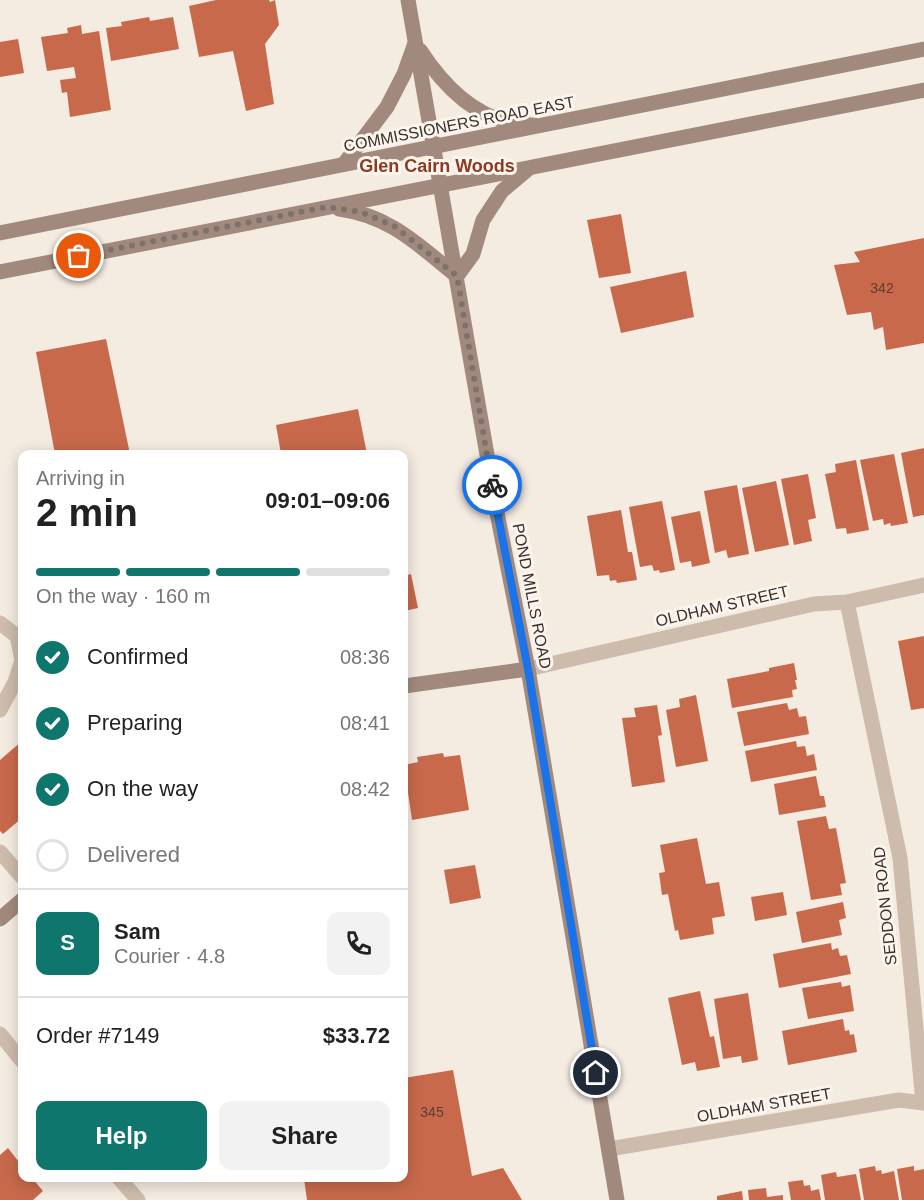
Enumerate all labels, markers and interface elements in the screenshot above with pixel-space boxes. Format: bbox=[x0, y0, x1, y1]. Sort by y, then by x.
street label: COMMISSIONERS ROAD EAST bbox=[342, 93, 576, 155]
district label: Glen Cairn Woods bbox=[359, 156, 515, 176]
pin bbox=[53, 230, 104, 281]
icon: bag bbox=[62, 239, 95, 272]
house number: 342 bbox=[870, 280, 894, 296]
courier bbox=[462, 455, 522, 515]
text: Arriving in bbox=[36, 467, 125, 489]
icon: bike bbox=[476, 469, 509, 502]
text: 09:01–09:06 bbox=[265, 488, 390, 513]
text: 2 min bbox=[36, 491, 138, 534]
street label: POND MILLS ROAD bbox=[510, 522, 554, 670]
street label: OLDHAM STREET bbox=[654, 582, 790, 630]
text: On the way · 160 m bbox=[36, 585, 211, 607]
icon: check bbox=[36, 641, 69, 674]
text: Confirmed bbox=[87, 644, 188, 669]
text: 08:36 bbox=[340, 646, 390, 668]
icon: check bbox=[36, 707, 69, 740]
text: Preparing bbox=[87, 710, 182, 735]
text: 08:41 bbox=[340, 712, 390, 734]
icon: check bbox=[36, 773, 69, 806]
text: On the way bbox=[87, 776, 198, 801]
text: 08:42 bbox=[340, 778, 390, 800]
text: Delivered bbox=[87, 842, 180, 867]
street label: SEDDON ROAD bbox=[870, 846, 900, 966]
button: phone bbox=[327, 912, 390, 975]
text: Sam bbox=[114, 919, 160, 944]
text: S bbox=[60, 930, 75, 955]
text: Courier · 4.8 bbox=[114, 945, 225, 967]
text: Order #7149 bbox=[36, 1023, 160, 1048]
text: $33.72 bbox=[323, 1023, 390, 1048]
pin bbox=[570, 1047, 621, 1098]
icon: home bbox=[579, 1056, 612, 1089]
street label: OLDHAM STREET bbox=[696, 1085, 833, 1125]
button: Help bbox=[36, 1101, 207, 1170]
button: Share bbox=[219, 1101, 390, 1170]
house number: 345 bbox=[420, 1104, 444, 1120]

